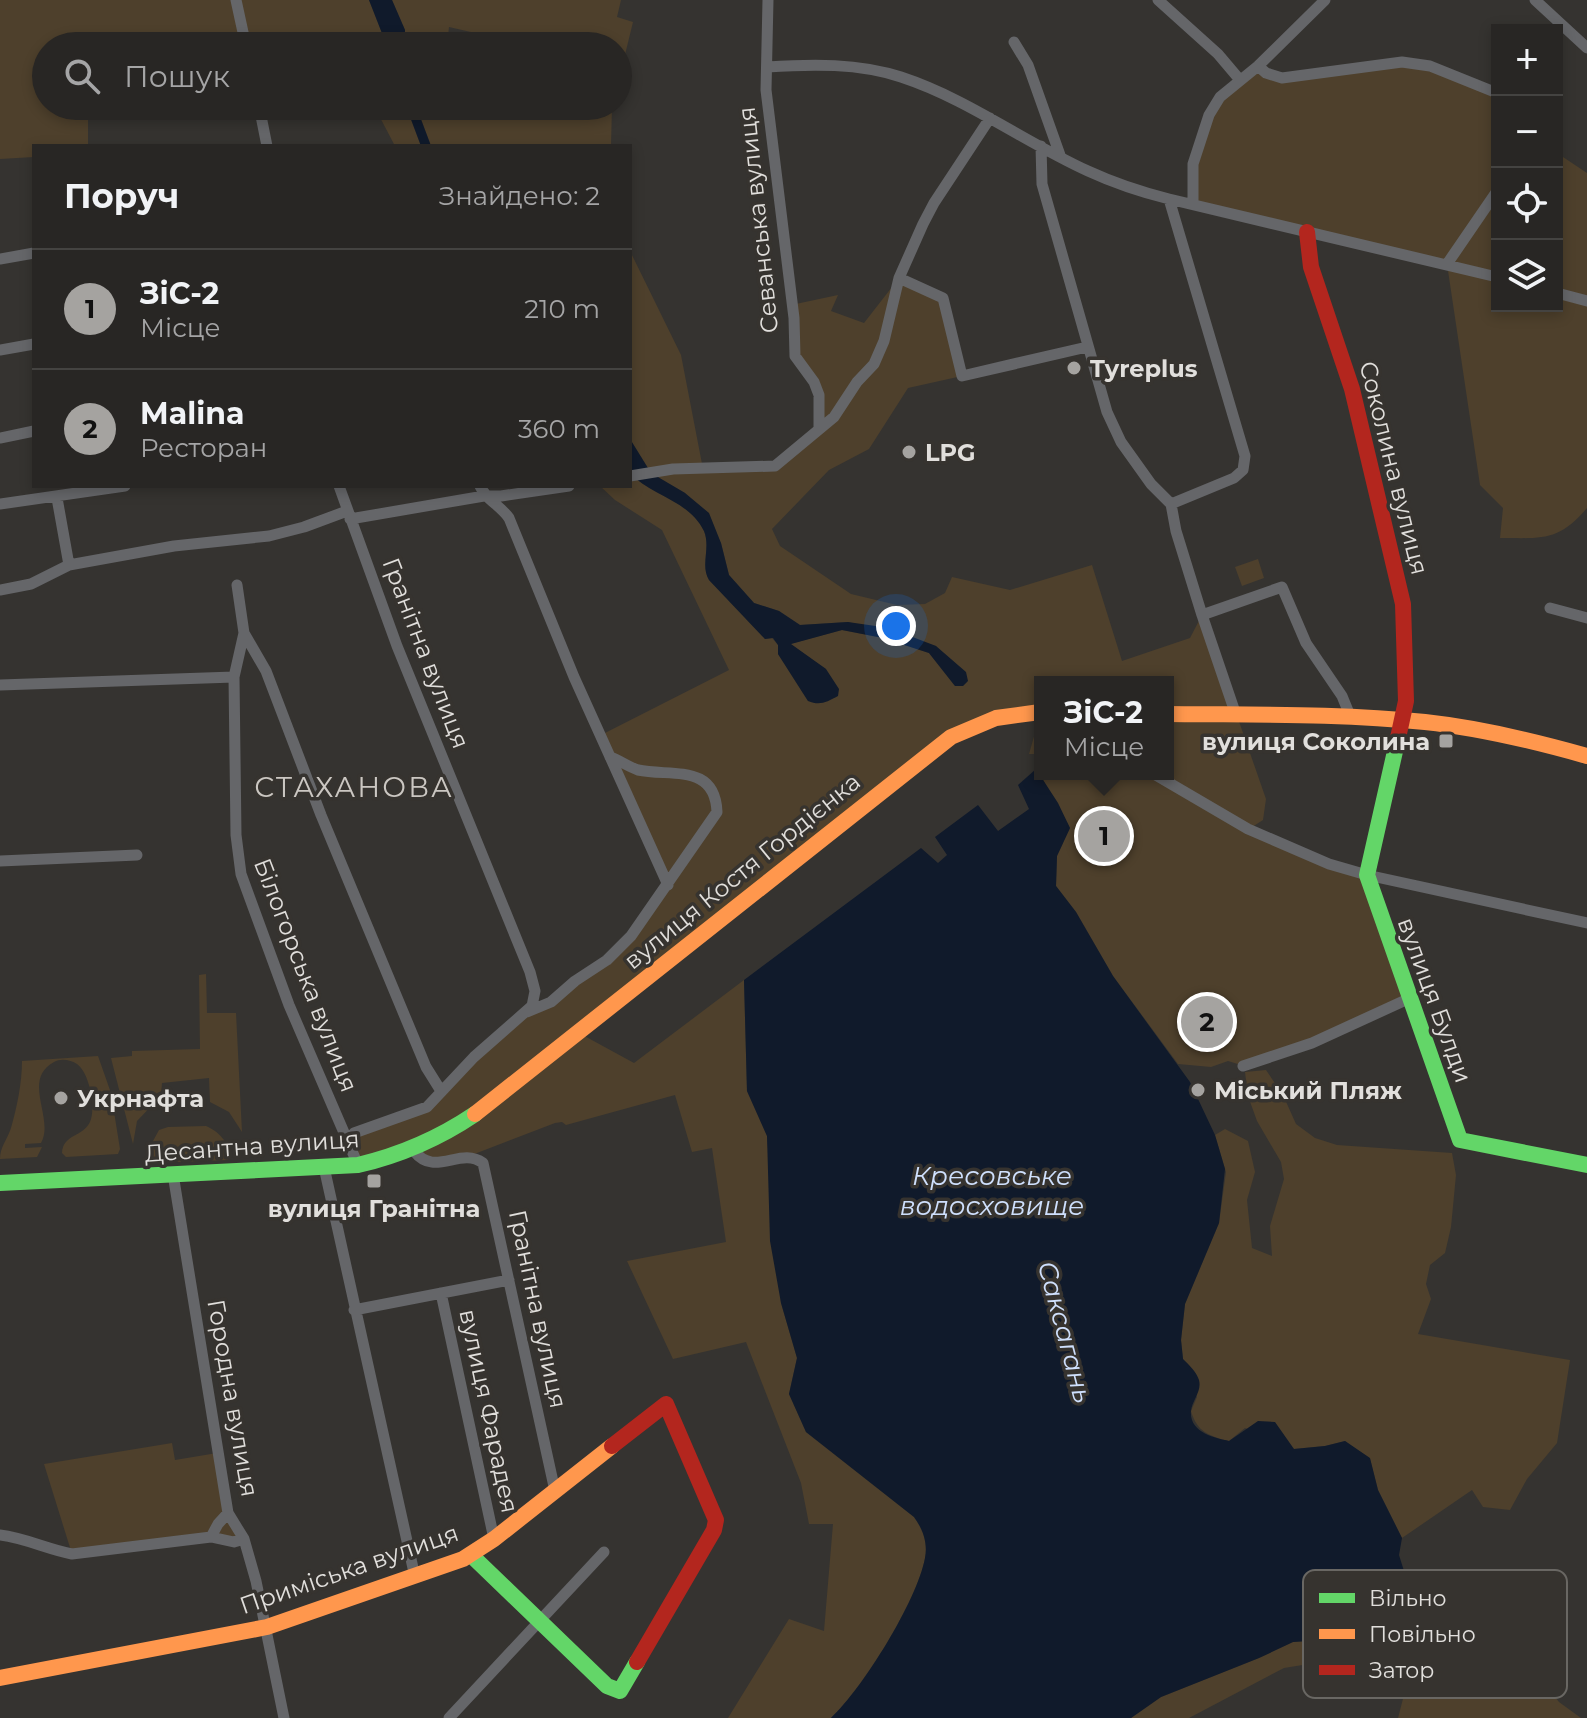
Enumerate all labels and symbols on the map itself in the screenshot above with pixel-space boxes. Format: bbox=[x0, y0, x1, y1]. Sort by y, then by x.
street label: Севанська вулиця bbox=[732, 105, 784, 335]
place label: Tyreplus bbox=[1090, 354, 1198, 383]
street label: Соколина вулиця bbox=[1353, 358, 1435, 578]
marker: Tyreplus bbox=[1065, 359, 1083, 377]
place label: LPG bbox=[925, 438, 976, 467]
marker: LPG bbox=[900, 443, 918, 461]
street label: Гранітна вулиця bbox=[376, 554, 476, 752]
your location bbox=[876, 606, 916, 646]
place label: вулиця Соколина bbox=[1202, 727, 1430, 756]
marker: вулиця Соколина bbox=[1437, 732, 1455, 750]
street label: вулиця Костя Гордієнка bbox=[618, 767, 866, 975]
district label: СТАХАНОВА bbox=[254, 770, 454, 804]
pin: 1 bbox=[1078, 806, 1130, 866]
street label: Білогорська вулиця bbox=[248, 854, 364, 1096]
street label: вулиця Булди bbox=[1392, 913, 1478, 1087]
pin: 2 bbox=[1181, 992, 1233, 1052]
place label: Міський Пляж bbox=[1214, 1076, 1402, 1105]
marker: Міський Пляж bbox=[1189, 1081, 1207, 1099]
place label: Укрнафта bbox=[77, 1084, 204, 1113]
marker: Укрнафта bbox=[52, 1089, 70, 1107]
street label: Десантна вулиця bbox=[144, 1124, 360, 1168]
water label: Кресовське водосховище bbox=[900, 1160, 1084, 1222]
marker: вулиця Гранітна bbox=[365, 1172, 383, 1190]
place label: вулиця Гранітна bbox=[268, 1194, 480, 1223]
street label: Гранітна вулиця bbox=[503, 1207, 573, 1411]
water label: Саксагань bbox=[1031, 1258, 1099, 1406]
street label: Городна вулиця bbox=[201, 1297, 265, 1499]
street label: вулиця Фарадея bbox=[453, 1307, 525, 1515]
street label: Приміська вулиця bbox=[236, 1518, 462, 1620]
legend bbox=[1303, 1570, 1567, 1698]
text: Вільно bbox=[1369, 1585, 1447, 1612]
text: Повільно bbox=[1369, 1621, 1476, 1648]
text: Затор bbox=[1369, 1657, 1434, 1684]

